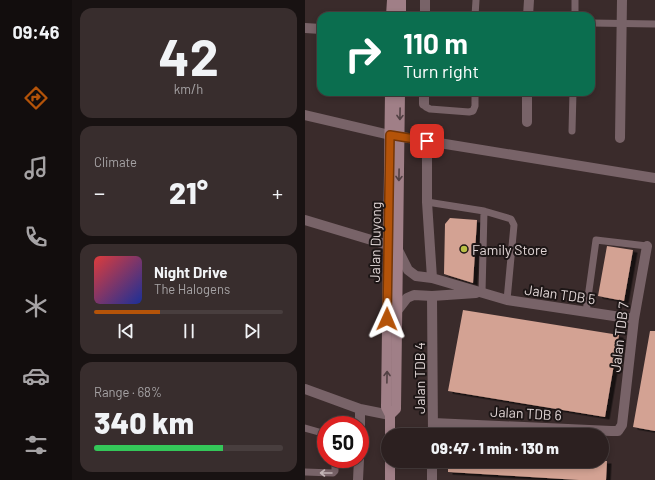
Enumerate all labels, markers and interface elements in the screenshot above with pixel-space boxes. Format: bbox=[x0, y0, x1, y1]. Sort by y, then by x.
text: 09:46 bbox=[13, 21, 59, 43]
text: 42 bbox=[158, 24, 219, 86]
text: 110 m bbox=[403, 26, 468, 60]
icon: right bbox=[337, 28, 389, 80]
text: Turn right bbox=[403, 60, 479, 82]
text: km/h bbox=[174, 81, 203, 97]
icon: directions bbox=[22, 84, 50, 112]
one-way arrow bbox=[396, 107, 404, 120]
pin bbox=[410, 124, 444, 158]
icon: arrive bbox=[416, 130, 438, 152]
icon: music bbox=[22, 154, 50, 182]
text: Climate bbox=[94, 154, 137, 170]
one-way arrow bbox=[395, 168, 403, 181]
text: 21° bbox=[169, 174, 208, 210]
text: − bbox=[94, 179, 105, 205]
text: + bbox=[272, 179, 283, 205]
street label: Jalan Duyong bbox=[366, 201, 384, 283]
icon: phone bbox=[22, 223, 50, 251]
place label: Family Store bbox=[472, 241, 547, 258]
marker: Family Store bbox=[459, 244, 469, 254]
text: Night Drive bbox=[154, 263, 227, 281]
text: The Halogens bbox=[154, 281, 230, 297]
street label: Jalan TDB 5 bbox=[523, 281, 597, 307]
icon: climate bbox=[22, 292, 50, 320]
position arrow bbox=[366, 298, 408, 340]
street label: Jalan TDB 7 bbox=[606, 300, 632, 373]
icon: previous bbox=[115, 320, 137, 342]
icon: pause bbox=[178, 320, 200, 342]
icon: next bbox=[241, 320, 263, 342]
street label: Jalan TDB 4 bbox=[411, 342, 428, 414]
icon: car bbox=[22, 362, 50, 390]
one-way arrow bbox=[383, 371, 391, 384]
text: Range · 68% bbox=[94, 384, 162, 400]
street label: Jalan TDB 6 bbox=[490, 403, 562, 423]
text: 340 km bbox=[94, 404, 194, 440]
speed limit sign: 50 bbox=[317, 416, 369, 468]
icon: filters bbox=[22, 431, 50, 459]
text: 09:47 · 1 min · 130 m bbox=[431, 439, 559, 457]
one-way arrow bbox=[320, 469, 333, 477]

